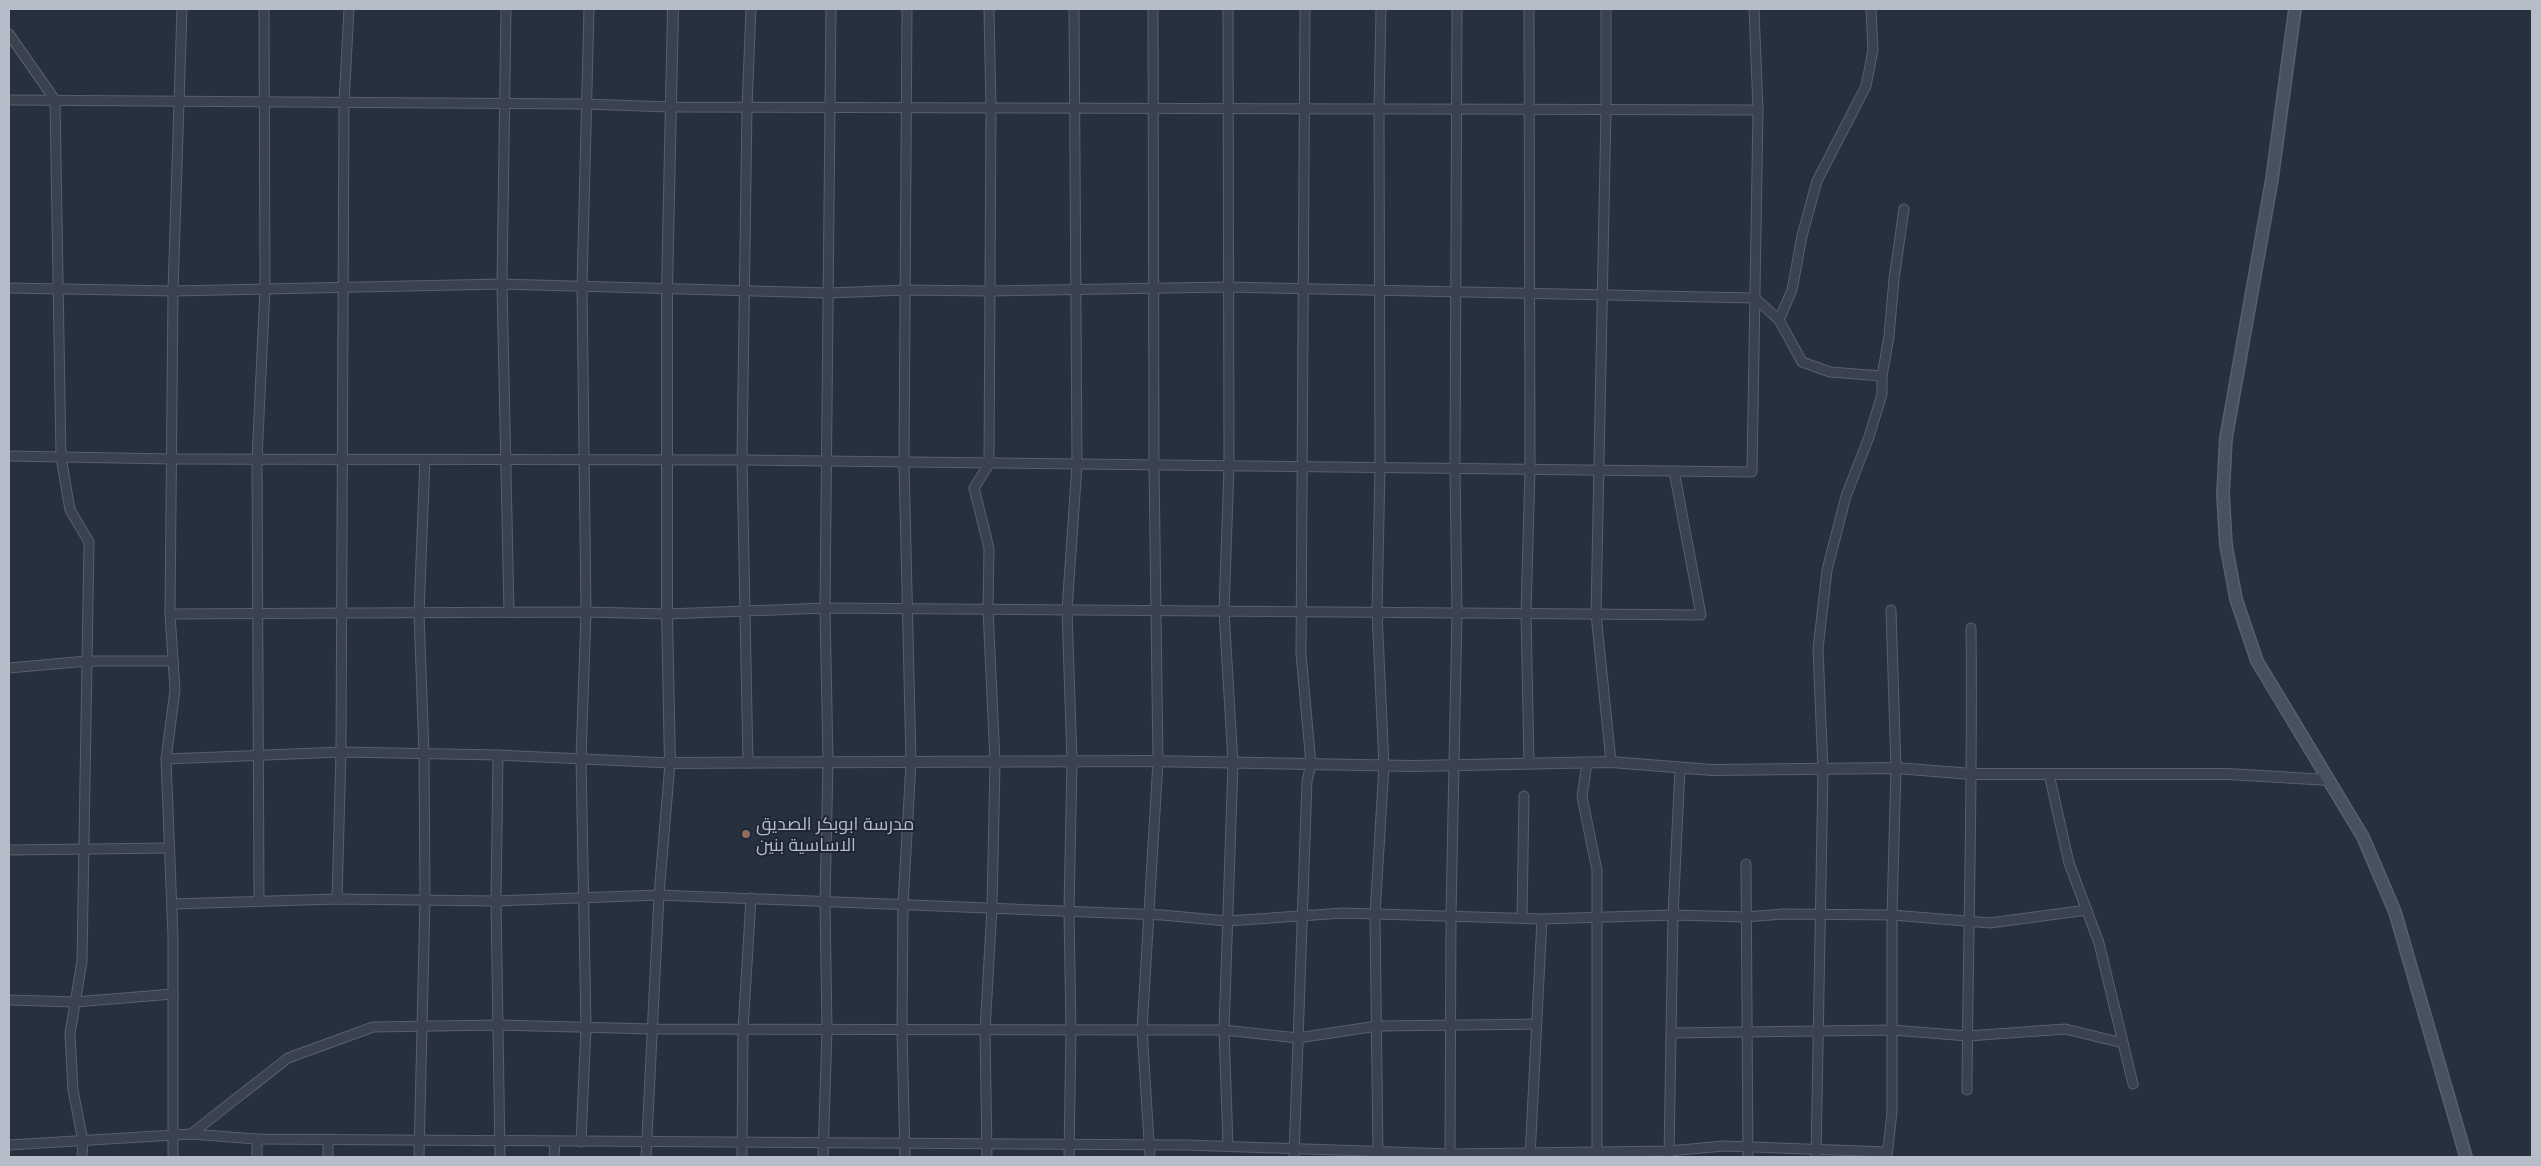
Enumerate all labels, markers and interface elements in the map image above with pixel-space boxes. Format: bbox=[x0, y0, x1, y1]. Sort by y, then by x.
place label: مدرسة ابوبكر الصديق الاساسية بنين bbox=[756, 812, 914, 857]
marker: مدرسة ابوبكر الصديق الاساسية بنين bbox=[740, 828, 752, 840]

